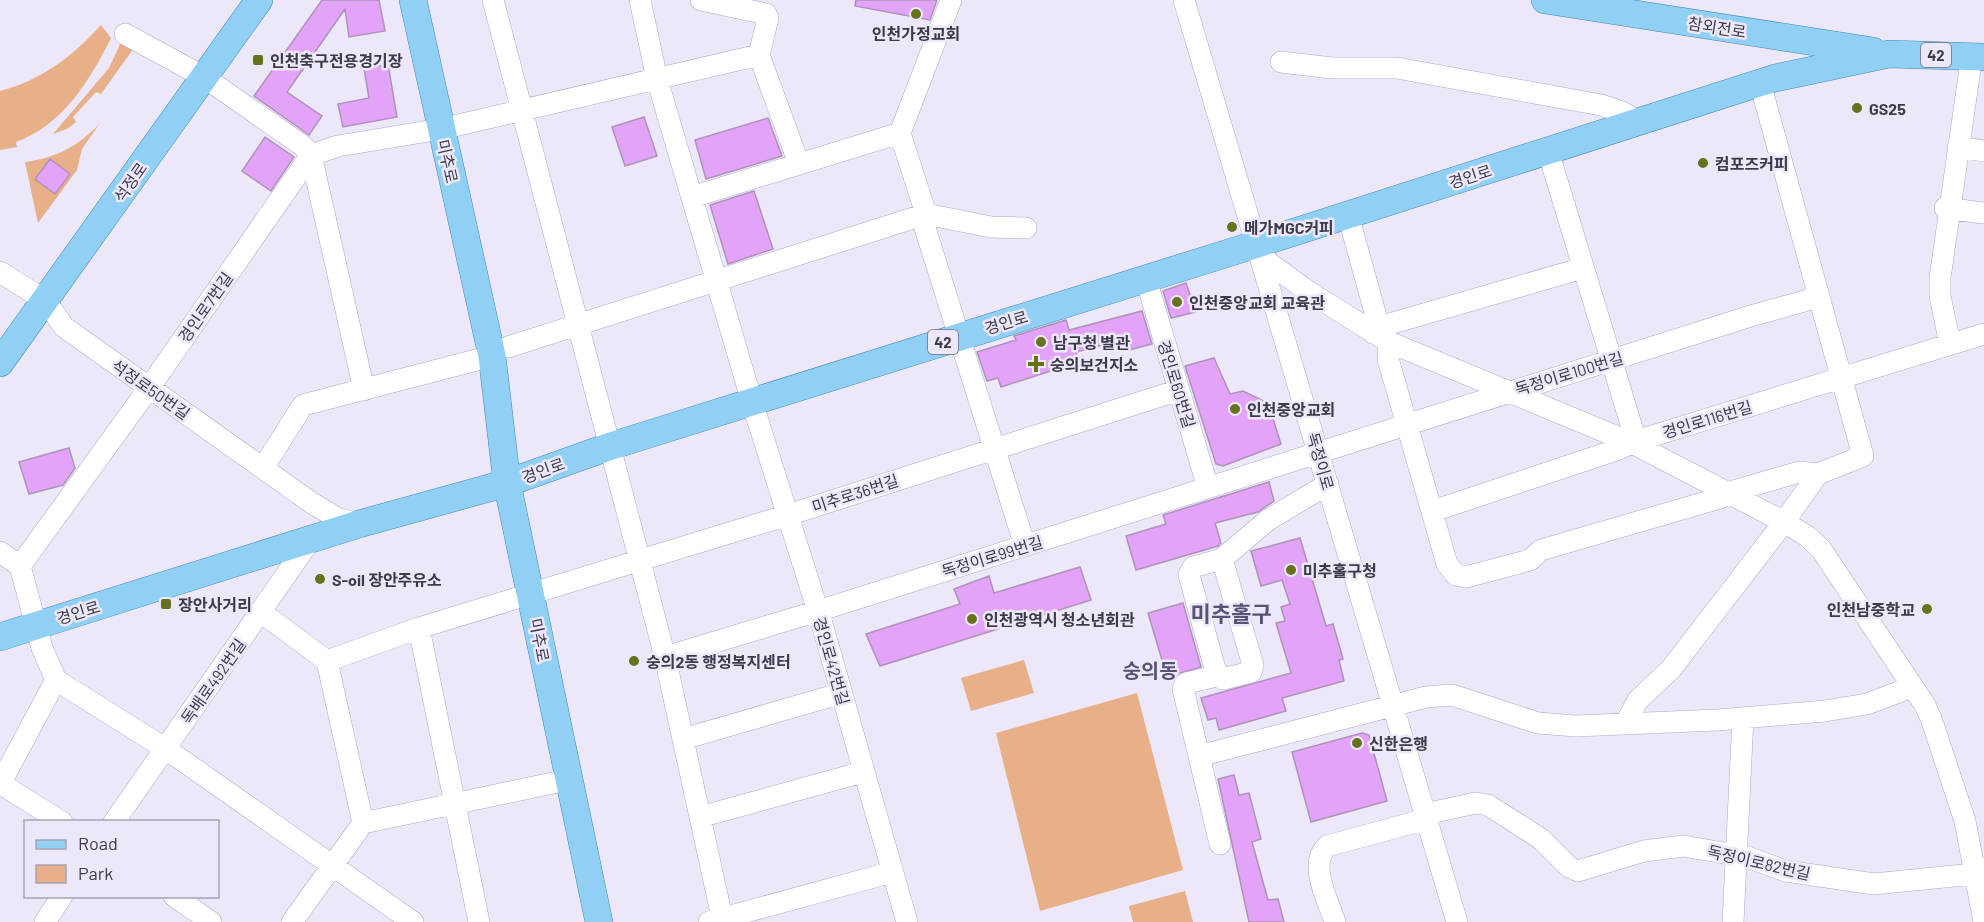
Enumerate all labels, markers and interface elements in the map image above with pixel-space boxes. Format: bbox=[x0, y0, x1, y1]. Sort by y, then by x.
marker: 인천가정교회 bbox=[909, 7, 923, 21]
street label: 참외전로 bbox=[1686, 13, 1748, 41]
place label: 인천가정교회 bbox=[872, 24, 960, 43]
road number: 42 bbox=[1921, 43, 1951, 67]
place label: 인천축구전용경기장 bbox=[270, 51, 403, 70]
marker: 인천축구전용경기장 bbox=[251, 53, 265, 67]
place label: GS25 bbox=[1869, 99, 1906, 118]
marker: GS25 bbox=[1850, 101, 1864, 115]
street label: 미추로 bbox=[434, 137, 462, 185]
place label: 컴포즈커피 bbox=[1715, 154, 1789, 173]
marker: 컴포즈커피 bbox=[1696, 156, 1710, 170]
street label: 석정로 bbox=[110, 158, 151, 206]
street label: 경인로 bbox=[1446, 160, 1494, 192]
place label: 메가MGC커피 bbox=[1244, 218, 1334, 237]
marker: 메가MGC커피 bbox=[1225, 220, 1239, 234]
street label: 경인로7번길 bbox=[174, 268, 236, 346]
place label: 인천중앙교회 교육관 bbox=[1189, 293, 1325, 312]
marker: 인천중앙교회 교육관 bbox=[1170, 295, 1184, 309]
street label: 경인로 bbox=[982, 306, 1030, 338]
road number: 42 bbox=[928, 330, 958, 354]
place label: 남구청 별관 bbox=[1053, 333, 1130, 352]
marker: 남구청 별관 bbox=[1034, 335, 1048, 349]
street label: 경인로60번길 bbox=[1155, 338, 1199, 430]
street label: 독정이로100번길 bbox=[1513, 348, 1625, 398]
street label: 석정로50번길 bbox=[108, 355, 194, 423]
marker: 숭의보건지소 bbox=[1027, 355, 1045, 373]
place label: 숭의보건지소 bbox=[1050, 355, 1139, 374]
street label: 경인로116번길 bbox=[1660, 396, 1754, 442]
place label: 인천중앙교회 bbox=[1247, 400, 1335, 419]
marker: 인천중앙교회 bbox=[1228, 402, 1242, 416]
street label: 독정이로 bbox=[1304, 430, 1338, 492]
street label: 경인로 bbox=[519, 453, 567, 486]
street label: 미추로36번길 bbox=[809, 470, 901, 516]
street label: 독정이로99번길 bbox=[939, 532, 1045, 580]
place label: 미추홀구청 bbox=[1303, 561, 1377, 580]
marker: 미추홀구청 bbox=[1284, 563, 1298, 577]
place label: S-oil 장안주유소 bbox=[332, 570, 442, 589]
marker: S-oil 장안주유소 bbox=[313, 572, 327, 586]
place label: 장안사거리 bbox=[178, 595, 252, 614]
street label: 경인로 bbox=[54, 596, 102, 628]
marker: 장안사거리 bbox=[159, 597, 173, 611]
district label: 미추홀구 bbox=[1191, 600, 1271, 626]
place label: 인천남중학교 bbox=[1827, 600, 1915, 619]
marker: 인천남중학교 bbox=[1920, 602, 1934, 616]
place label: 인천광역시 청소년회관 bbox=[984, 610, 1135, 629]
marker: 인천광역시 청소년회관 bbox=[965, 612, 979, 626]
street label: 경인로42번길 bbox=[810, 615, 854, 707]
street label: 미추로 bbox=[526, 617, 554, 664]
street label: 독배로492번길 bbox=[177, 635, 249, 727]
place label: 숭의2동 행정복지센터 bbox=[646, 652, 791, 671]
marker: 숭의2동 행정복지센터 bbox=[627, 654, 641, 668]
district label: 숭의동 bbox=[1122, 658, 1178, 682]
place label: 신한은행 bbox=[1369, 734, 1428, 753]
marker: 신한은행 bbox=[1350, 736, 1364, 750]
legend bbox=[24, 820, 219, 898]
text: Road bbox=[78, 832, 118, 854]
street label: 독정이로82번길 bbox=[1706, 841, 1812, 883]
text: Park bbox=[78, 862, 113, 884]

